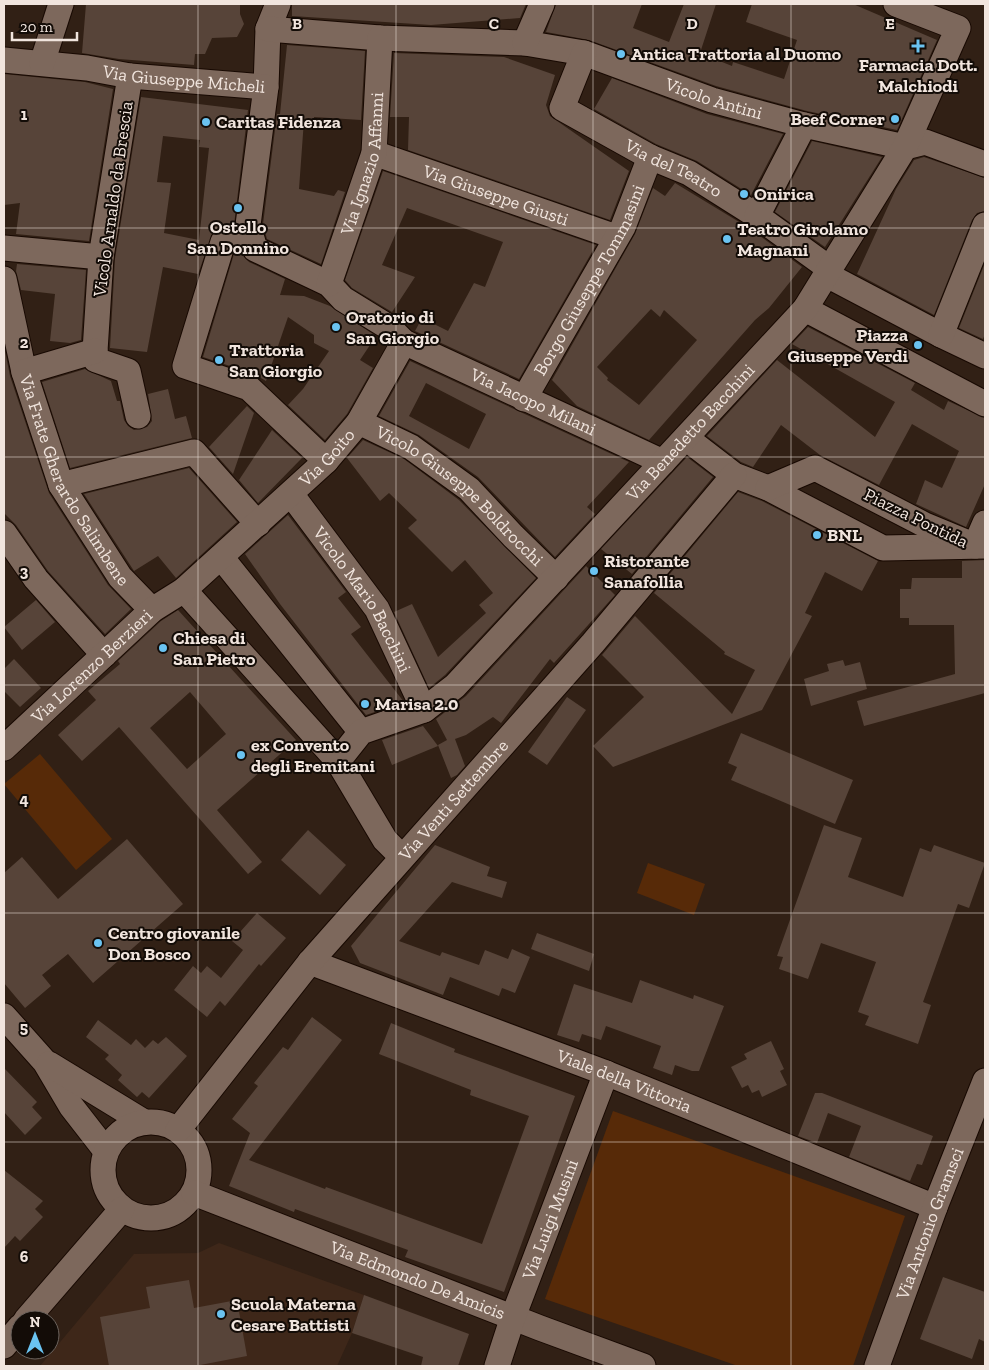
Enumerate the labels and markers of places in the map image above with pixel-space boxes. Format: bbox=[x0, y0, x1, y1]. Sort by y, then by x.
marker: Farmacia Dott. Malchiodi bbox=[912, 40, 924, 52]
place label: Antica Trattoria al Duomo bbox=[631, 43, 842, 65]
marker: Antica Trattoria al Duomo bbox=[615, 48, 627, 60]
place label: Farmacia Dott. Malchiodi bbox=[859, 54, 977, 97]
place label: Beef Corner bbox=[790, 108, 885, 130]
place label: Caritas Fidenza bbox=[216, 111, 341, 133]
marker: Beef Corner bbox=[889, 113, 901, 125]
marker: Caritas Fidenza bbox=[200, 116, 212, 128]
place label: Onirica bbox=[754, 183, 814, 205]
marker: Onirica bbox=[738, 188, 750, 200]
marker: Ostello San Donnino bbox=[232, 202, 244, 214]
place label: Ostello San Donnino bbox=[187, 216, 290, 259]
place label: Teatro Girolamo Magnani bbox=[737, 218, 869, 261]
marker: Teatro Girolamo Magnani bbox=[721, 233, 733, 245]
place label: Oratorio di San Giorgio bbox=[346, 306, 440, 349]
marker: Oratorio di San Giorgio bbox=[330, 321, 342, 333]
place label: Piazza Giuseppe Verdi bbox=[788, 324, 909, 367]
place label: Trattoria San Giorgio bbox=[229, 339, 323, 382]
marker: Piazza Giuseppe Verdi bbox=[912, 339, 924, 351]
marker: Trattoria San Giorgio bbox=[213, 354, 225, 366]
place label: BNL bbox=[827, 524, 862, 546]
marker: BNL bbox=[811, 529, 823, 541]
place label: Ristorante Sanafollia bbox=[604, 550, 690, 593]
marker: Ristorante Sanafollia bbox=[588, 565, 600, 577]
place label: Chiesa di San Pietro bbox=[173, 627, 256, 670]
marker: Chiesa di San Pietro bbox=[157, 642, 169, 654]
place label: Marisa 2.0 bbox=[375, 693, 458, 715]
marker: Marisa 2.0 bbox=[359, 698, 371, 710]
place label: ex Convento degli Eremitani bbox=[251, 734, 375, 777]
marker: ex Convento degli Eremitani bbox=[235, 749, 247, 761]
place label: Centro giovanile Don Bosco bbox=[108, 922, 240, 965]
marker: Centro giovanile Don Bosco bbox=[92, 937, 104, 949]
place label: Scuola Materna Cesare Battisti bbox=[231, 1293, 356, 1336]
marker: Scuola Materna Cesare Battisti bbox=[215, 1308, 227, 1320]

